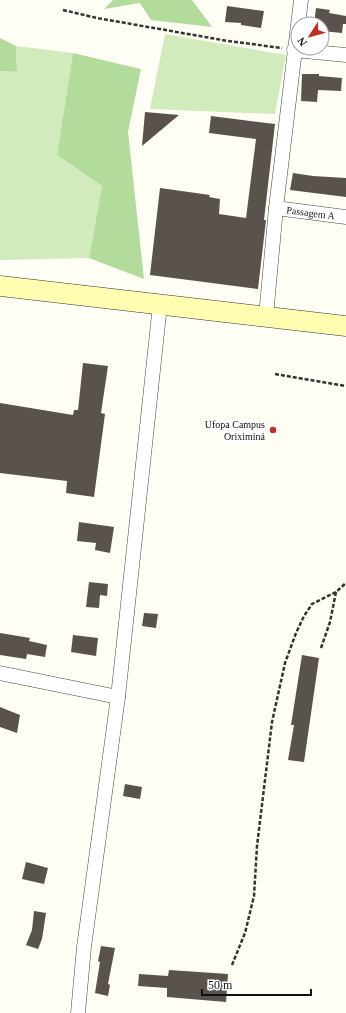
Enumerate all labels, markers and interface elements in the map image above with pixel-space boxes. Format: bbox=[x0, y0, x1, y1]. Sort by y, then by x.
north arrow bbox=[290, 16, 330, 56]
text: N bbox=[295, 35, 309, 49]
street label: Passagem A bbox=[286, 204, 336, 222]
place label: Ufopa Campus Oriximiná bbox=[205, 419, 266, 442]
marker: Ufopa Campus Oriximiná bbox=[268, 425, 278, 435]
scale bar bbox=[202, 971, 311, 997]
text: 50 m bbox=[208, 978, 233, 992]

